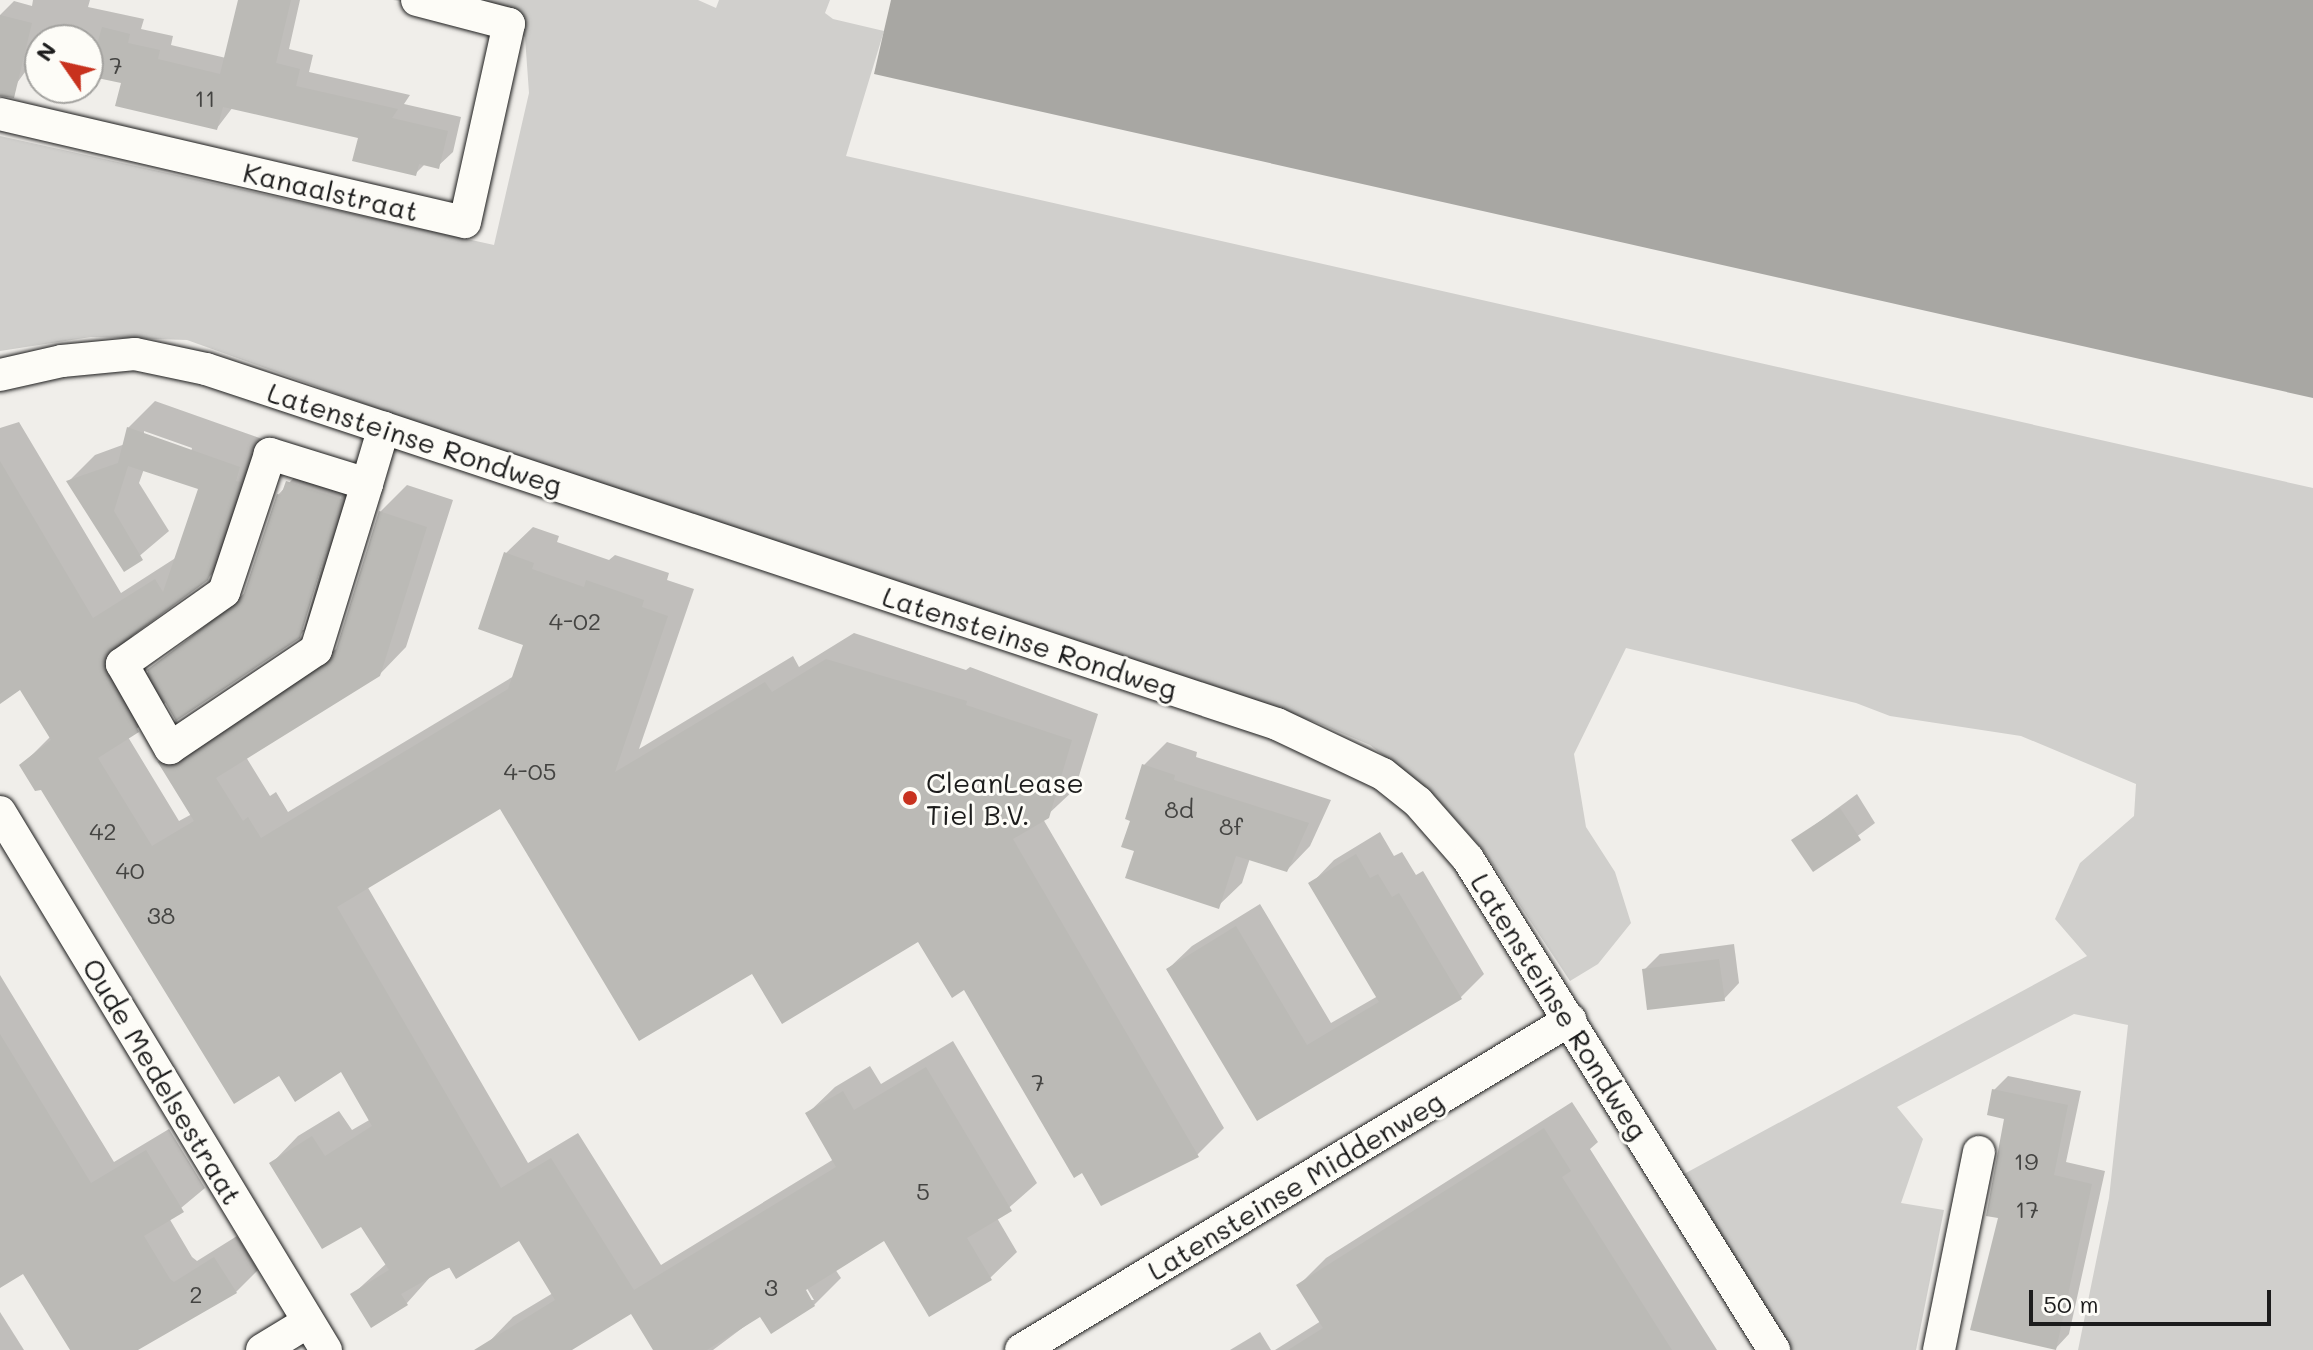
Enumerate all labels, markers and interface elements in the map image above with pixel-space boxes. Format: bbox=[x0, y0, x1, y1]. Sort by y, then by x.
north arrow bbox=[24, 24, 104, 104]
text: N bbox=[29, 36, 62, 66]
house number: 7 bbox=[109, 51, 123, 79]
house number: 11 bbox=[194, 84, 216, 112]
street label: Kanaalstraat bbox=[240, 154, 422, 228]
street label: Latensteinse Rondweg bbox=[263, 374, 567, 502]
street label: Latensteinse Rondweg bbox=[878, 578, 1182, 706]
house number: 4-02 bbox=[549, 607, 601, 635]
house number: 4-05 bbox=[503, 757, 557, 785]
place label: CleanLease Tiel B.V. bbox=[926, 765, 1084, 831]
marker: CleanLease Tiel B.V. bbox=[901, 789, 919, 807]
house number: 8d bbox=[1164, 795, 1194, 823]
house number: 8f bbox=[1219, 812, 1243, 840]
house number: 42 bbox=[89, 817, 117, 845]
house number: 40 bbox=[116, 856, 144, 884]
street label: Latensteinse Rondweg bbox=[1464, 867, 1656, 1145]
house number: 38 bbox=[147, 901, 175, 929]
street label: Oude Medelsestraat bbox=[76, 952, 250, 1210]
house number: 7 bbox=[1031, 1068, 1045, 1096]
street label: Latensteinse Middenweg bbox=[1141, 1083, 1449, 1287]
house number: 19 bbox=[2014, 1147, 2038, 1175]
house number: 5 bbox=[916, 1177, 930, 1205]
house number: 17 bbox=[2015, 1195, 2039, 1223]
house number: 3 bbox=[764, 1273, 778, 1301]
scale bar bbox=[2033, 1274, 2275, 1324]
house number: 2 bbox=[189, 1280, 203, 1308]
text: 50 m bbox=[2043, 1288, 2099, 1319]

